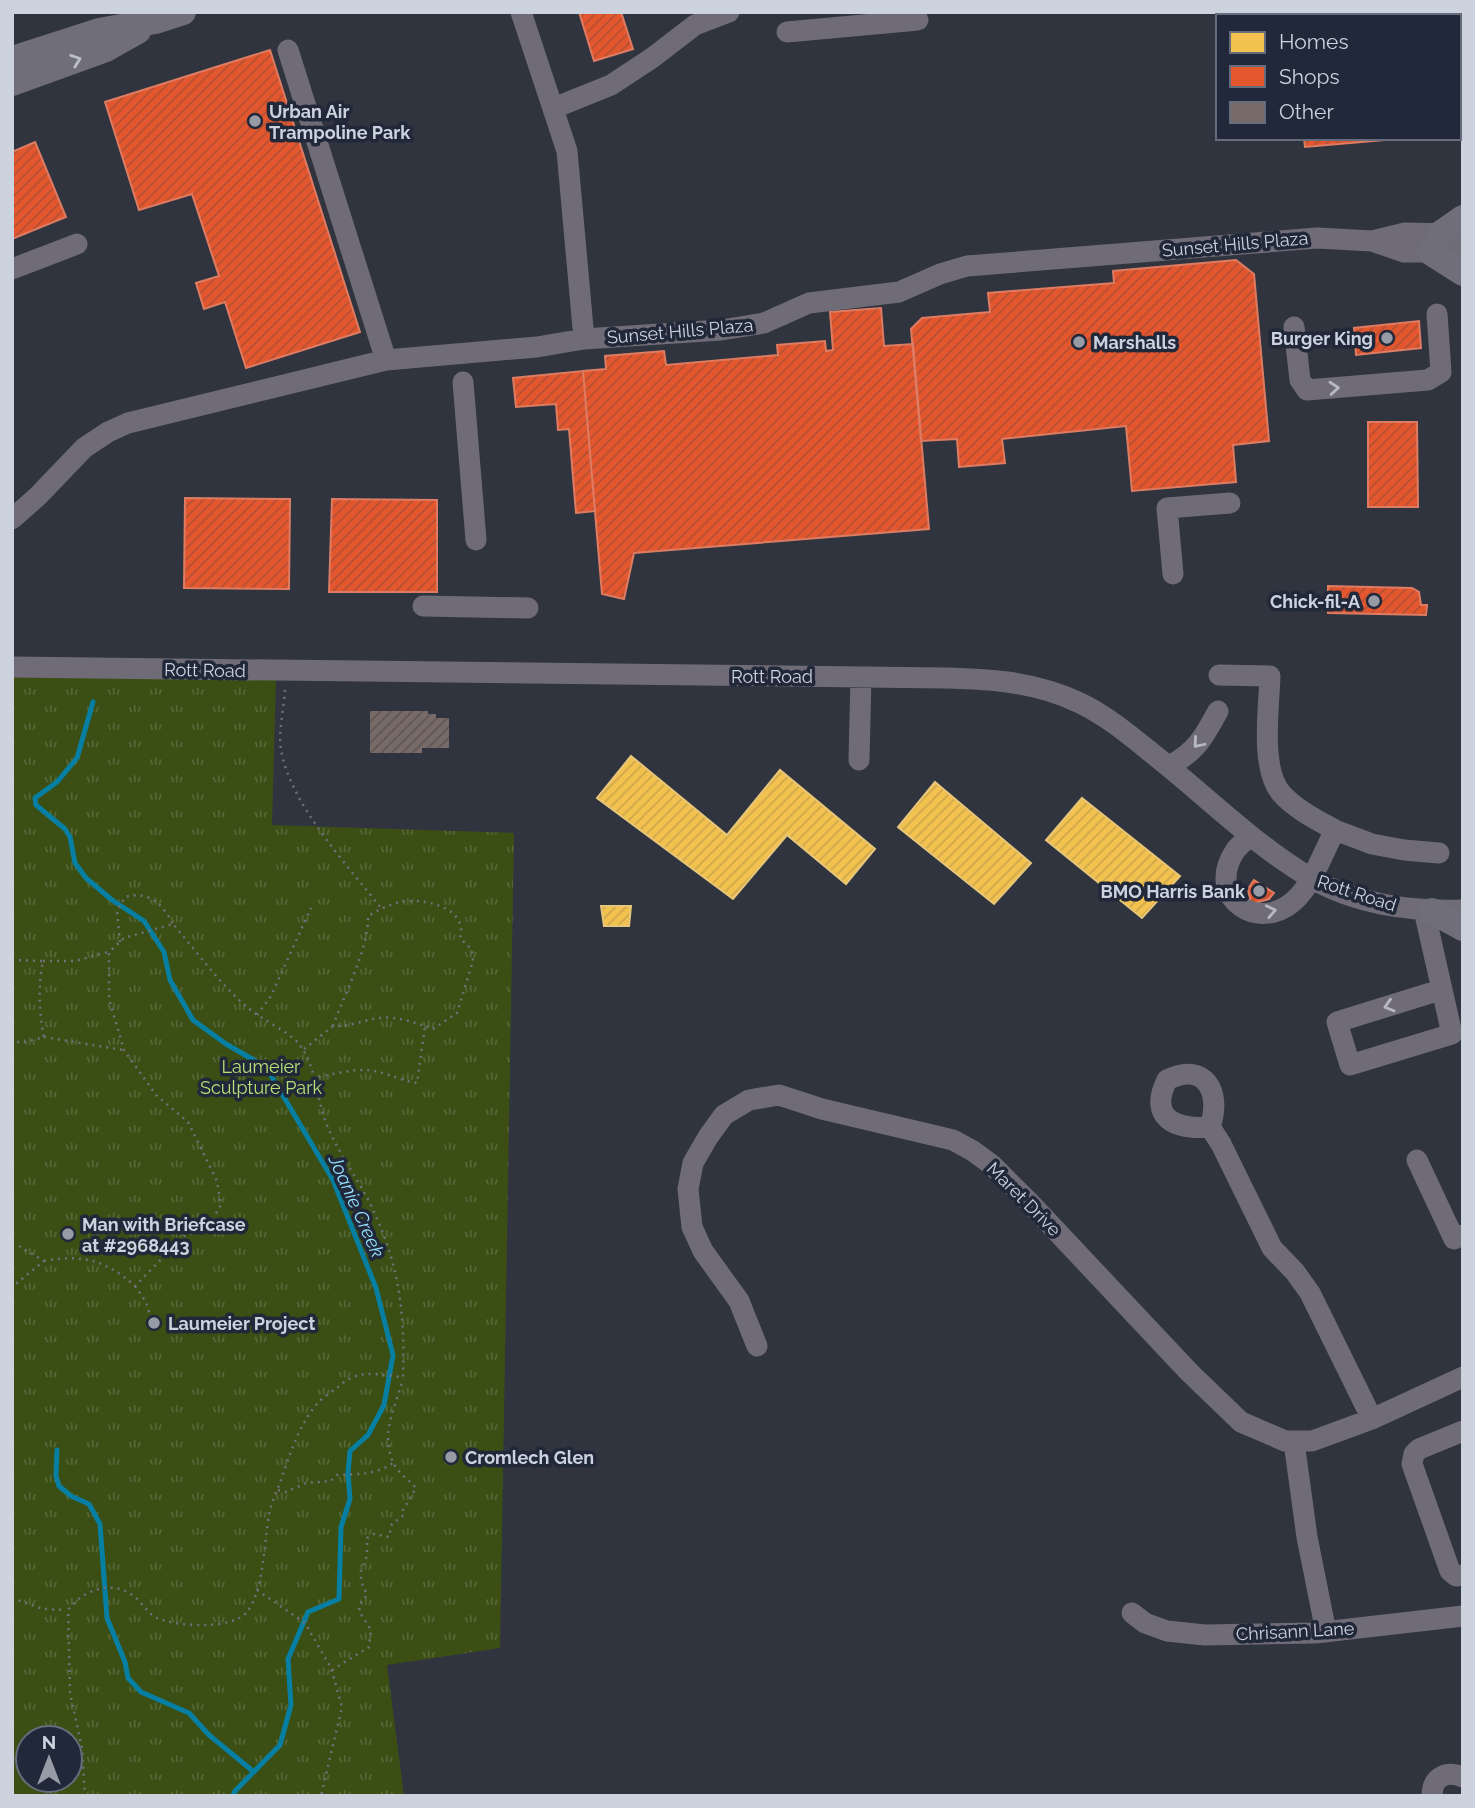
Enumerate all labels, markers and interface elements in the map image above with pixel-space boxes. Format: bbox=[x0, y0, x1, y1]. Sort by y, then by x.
legend bbox=[1216, 14, 1461, 140]
text: Homes bbox=[1279, 29, 1349, 54]
one-way arrow bbox=[70, 54, 82, 68]
text: Shops bbox=[1279, 64, 1340, 89]
text: Other bbox=[1279, 99, 1334, 124]
place label: Urban Air Trampoline Park bbox=[269, 101, 411, 143]
marker: Urban Air Trampoline Park bbox=[247, 113, 263, 129]
street label: Sunset Hills Plaza bbox=[1161, 227, 1309, 261]
street label: Sunset Hills Plaza bbox=[606, 314, 754, 348]
place label: Burger King bbox=[1271, 328, 1373, 349]
marker: Burger King bbox=[1379, 330, 1395, 346]
place label: Marshalls bbox=[1093, 332, 1176, 353]
marker: Marshalls bbox=[1071, 334, 1087, 350]
one-way arrow bbox=[1329, 381, 1340, 396]
place label: Chick-fil-A bbox=[1270, 591, 1361, 612]
marker: Chick-fil-A bbox=[1366, 593, 1382, 609]
street label: Rott Road bbox=[164, 659, 246, 681]
street label: Rott Road bbox=[731, 666, 813, 687]
one-way arrow bbox=[1194, 735, 1207, 748]
street label: Rott Road bbox=[1315, 870, 1399, 916]
place label: BMO Harris Bank bbox=[1100, 881, 1246, 902]
marker: BMO Harris Bank bbox=[1251, 883, 1267, 899]
one-way arrow bbox=[1265, 904, 1277, 919]
one-way arrow bbox=[1383, 997, 1395, 1012]
park label: Laumeier Sculpture Park bbox=[200, 1056, 322, 1098]
water label: Joanie Creek bbox=[324, 1150, 389, 1261]
street label: Maret Drive bbox=[983, 1158, 1066, 1241]
place label: Man with Briefcase at #2968443 bbox=[82, 1214, 246, 1256]
marker: Man with Briefcase at #2968443 bbox=[60, 1226, 76, 1242]
place label: Laumeier Project bbox=[168, 1313, 315, 1334]
marker: Laumeier Project bbox=[146, 1315, 162, 1331]
place label: Cromlech Glen bbox=[465, 1447, 594, 1468]
marker: Cromlech Glen bbox=[443, 1449, 459, 1465]
street label: Chrisann Lane bbox=[1235, 1617, 1355, 1645]
north arrow bbox=[14, 1724, 84, 1794]
text: N bbox=[42, 1731, 56, 1753]

